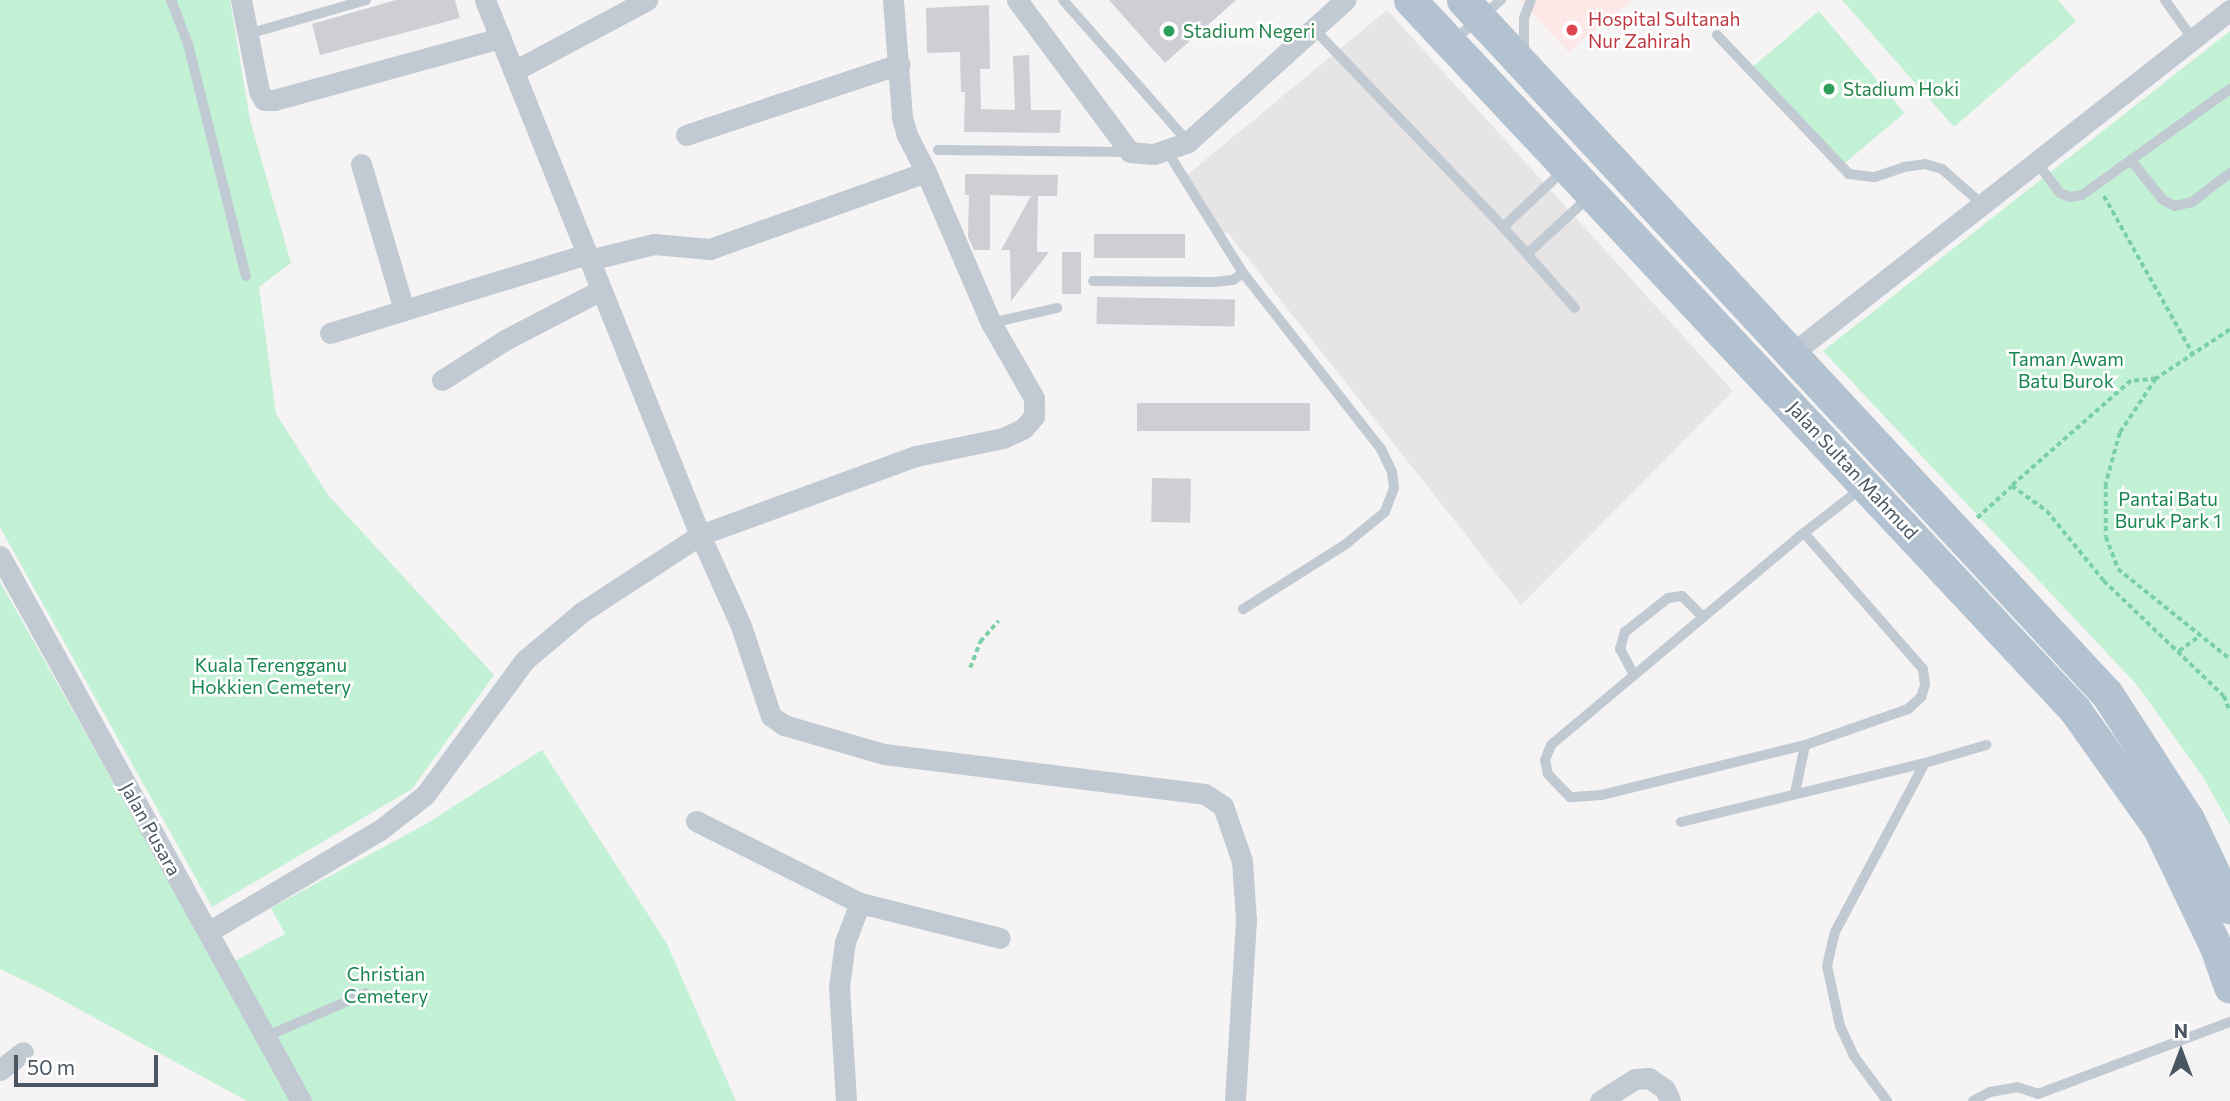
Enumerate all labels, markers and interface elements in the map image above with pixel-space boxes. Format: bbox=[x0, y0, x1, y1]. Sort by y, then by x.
place label: Hospital Sultanah Nur Zahirah bbox=[1588, 8, 1740, 52]
place label: Stadium Negeri bbox=[1183, 20, 1315, 42]
marker: Hospital Sultanah Nur Zahirah bbox=[1562, 20, 1582, 40]
marker: Stadium Negeri bbox=[1161, 23, 1177, 39]
place label: Stadium Hoki bbox=[1843, 78, 1959, 100]
marker: Stadium Hoki bbox=[1821, 81, 1837, 97]
park label: Taman Awam Batu Burok bbox=[2008, 348, 2124, 392]
street label: Jalan Sultan Mahmud bbox=[1783, 396, 1923, 544]
park label: Pantai Batu Buruk Park 1 bbox=[2115, 488, 2221, 532]
park label: Kuala Terengganu Hokkien Cemetery bbox=[191, 654, 351, 698]
street label: Jalan Pusara bbox=[116, 778, 186, 880]
park label: Christian Cemetery bbox=[344, 963, 428, 1007]
north arrow bbox=[2146, 1017, 2216, 1087]
text: N bbox=[2174, 1019, 2188, 1042]
scale bar bbox=[18, 1042, 161, 1086]
text: 50 m bbox=[27, 1054, 75, 1079]

